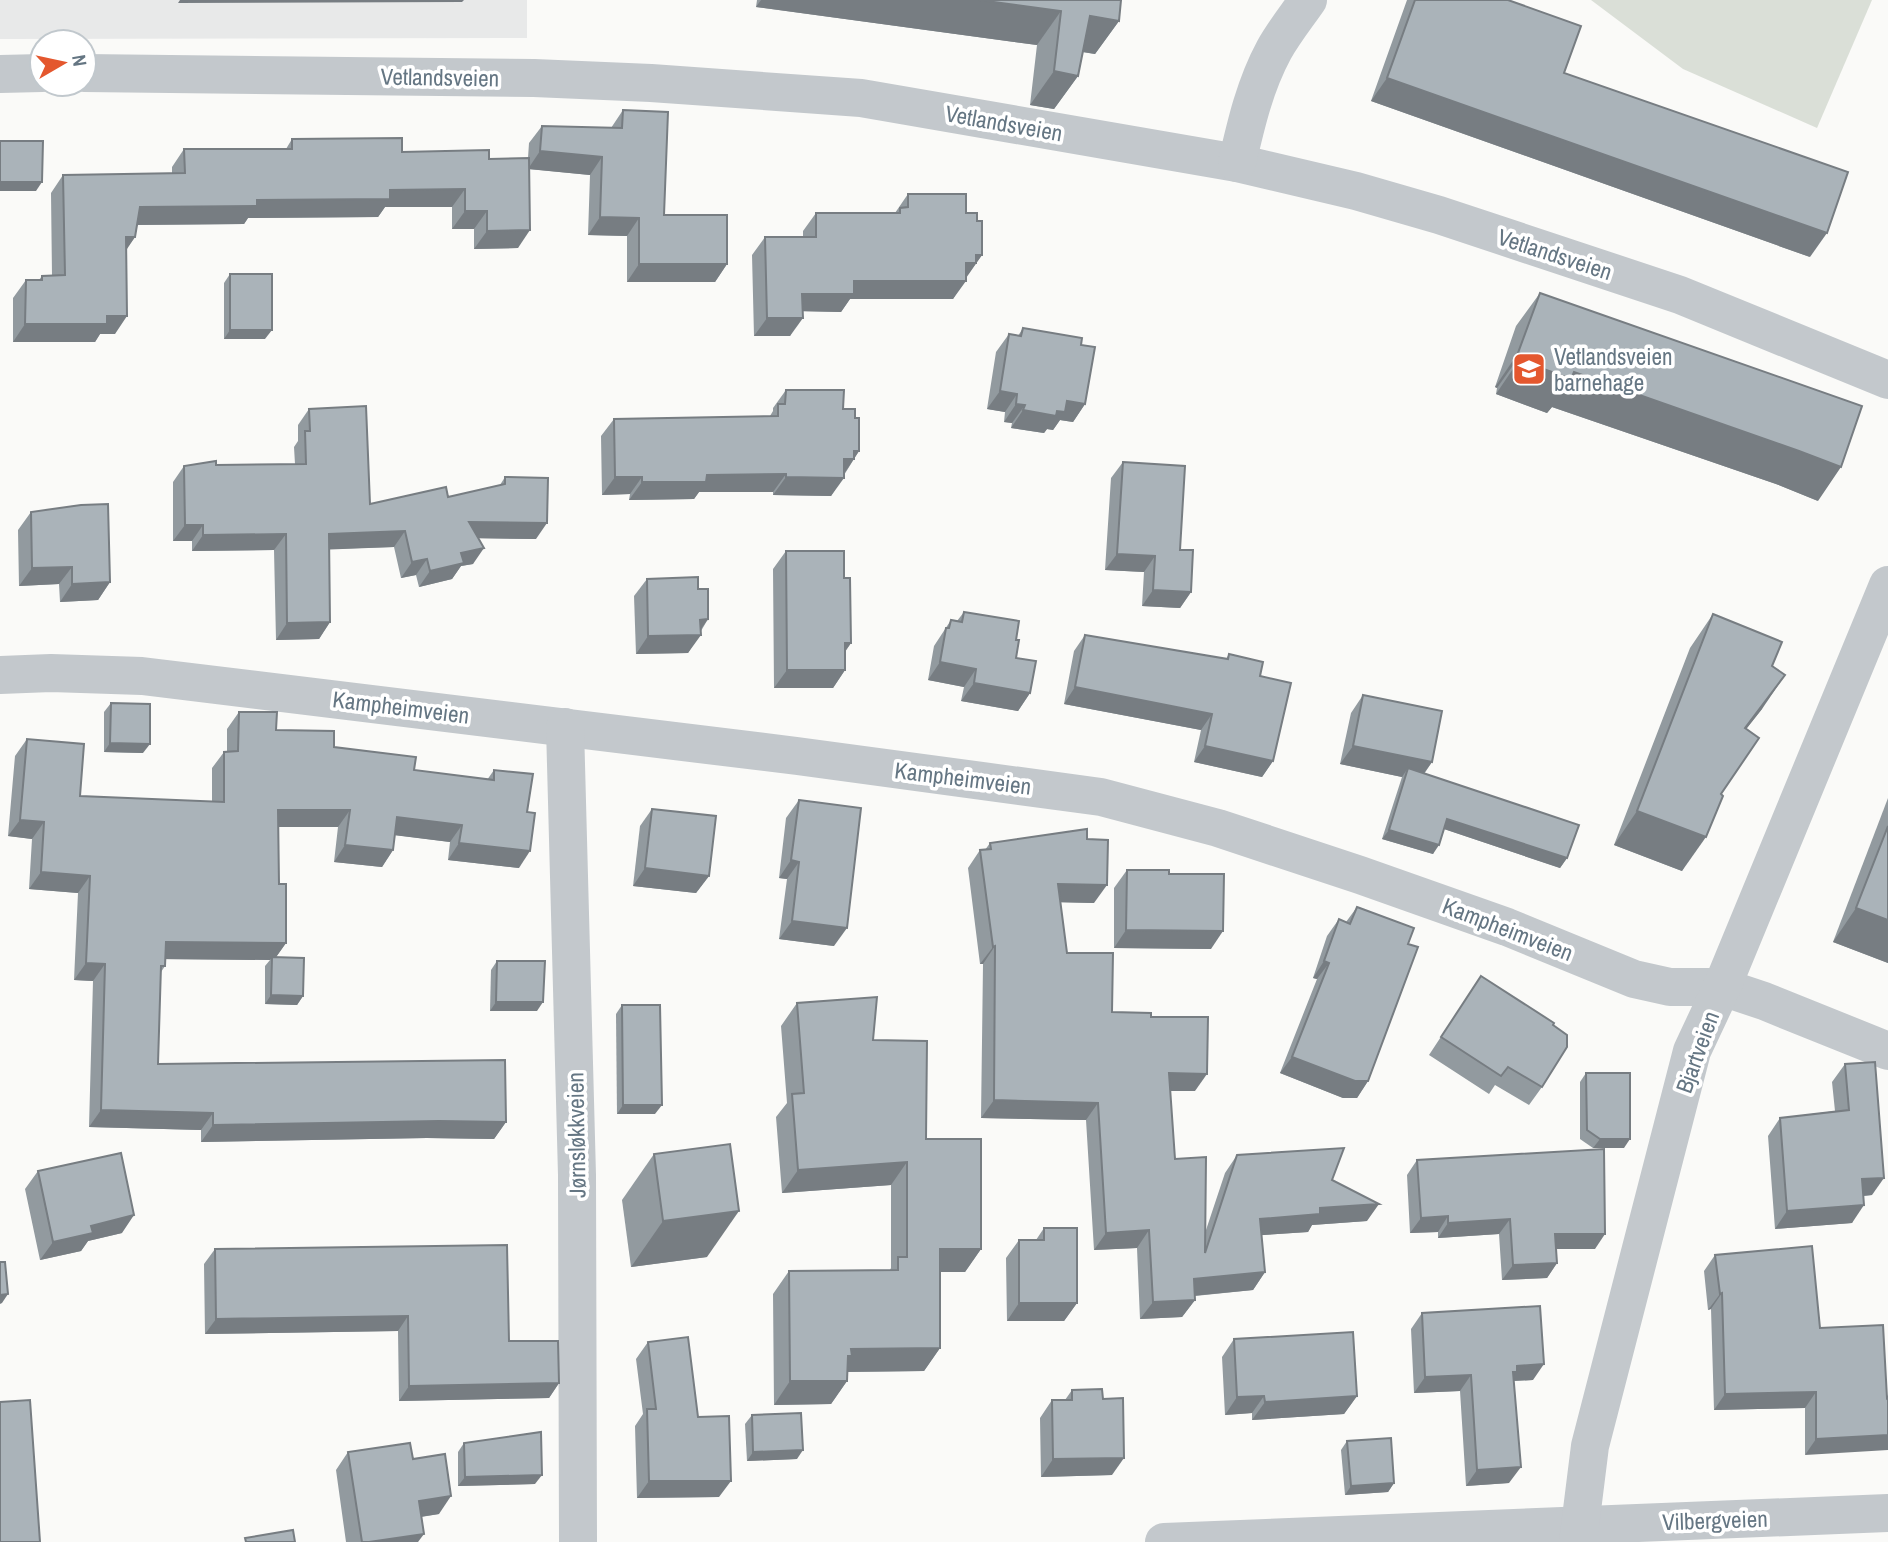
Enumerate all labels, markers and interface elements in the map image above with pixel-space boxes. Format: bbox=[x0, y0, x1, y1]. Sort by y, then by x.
north arrow bbox=[28, 28, 98, 98]
text: N bbox=[66, 53, 94, 68]
street label: Vetlandsveien bbox=[380, 60, 500, 94]
street label: Vetlandsveien bbox=[943, 97, 1065, 149]
street label: Vetlandsveien bbox=[1494, 221, 1616, 287]
place label: Vetlandsveien barnehage bbox=[1554, 341, 1673, 398]
school or university icon: Vetlandsveien barnehage bbox=[1510, 350, 1548, 388]
street label: Kampheimveien bbox=[331, 683, 471, 731]
street label: Kampheimveien bbox=[893, 754, 1033, 802]
street label: Kampheimveien bbox=[1438, 890, 1578, 968]
street label: Bjartveien bbox=[1668, 1007, 1726, 1097]
street label: Jørnsløkkveien bbox=[559, 1072, 593, 1198]
street label: Vilbergveien bbox=[1662, 1503, 1768, 1537]

